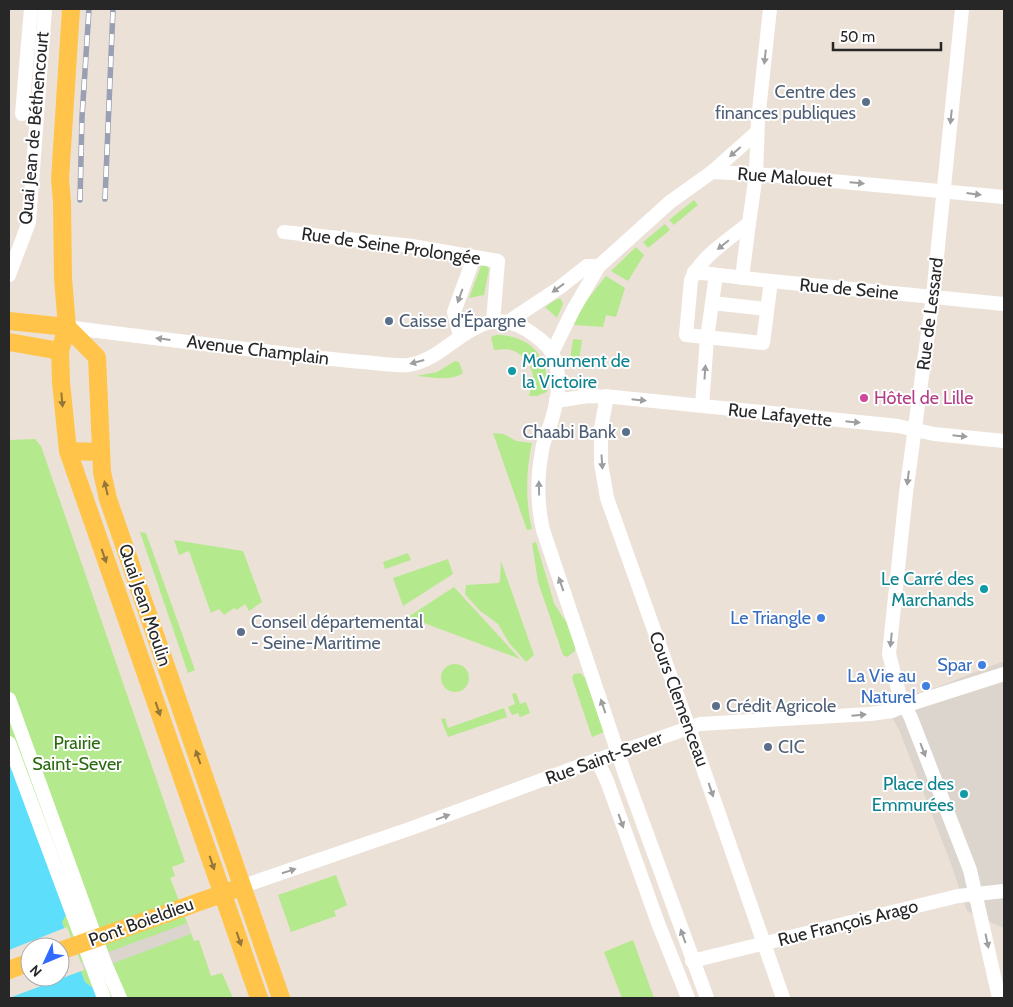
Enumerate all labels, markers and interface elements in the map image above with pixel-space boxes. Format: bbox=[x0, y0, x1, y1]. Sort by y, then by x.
scale bar bbox=[833, 20, 940, 52]
text: 50 m bbox=[840, 28, 875, 46]
street label: Quai Jean de Béthencourt bbox=[15, 31, 53, 225]
one-way arrow bbox=[761, 50, 769, 66]
place label: Centre des finances publiques bbox=[715, 81, 856, 124]
marker: Centre des finances publiques bbox=[860, 96, 872, 108]
one-way arrow bbox=[947, 109, 955, 125]
one-way arrow bbox=[729, 146, 741, 158]
street label: Rue Malouet bbox=[737, 163, 833, 191]
one-way arrow bbox=[849, 179, 865, 187]
one-way arrow bbox=[966, 190, 982, 198]
street label: Rue de Seine Prolongée bbox=[300, 223, 482, 269]
one-way arrow bbox=[717, 239, 730, 250]
street label: Rue de Lessard bbox=[912, 256, 948, 372]
street label: Rue de Seine bbox=[799, 274, 899, 304]
one-way arrow bbox=[552, 283, 565, 294]
one-way arrow bbox=[455, 289, 463, 303]
place label: Caisse d'Épargne bbox=[399, 310, 526, 332]
marker: Caisse d'Épargne bbox=[383, 315, 395, 327]
street label: Avenue Champlain bbox=[186, 330, 330, 370]
one-way arrow bbox=[155, 335, 171, 343]
place label: Monument de la Victoire bbox=[522, 350, 630, 393]
one-way arrow bbox=[410, 359, 425, 367]
one-way arrow bbox=[701, 364, 709, 380]
marker: Monument de la Victoire bbox=[506, 365, 518, 377]
place label: Hôtel de Lille bbox=[874, 387, 973, 409]
one-way arrow bbox=[59, 392, 67, 408]
marker: Hôtel de Lille bbox=[858, 392, 870, 404]
one-way arrow bbox=[632, 396, 648, 404]
street label: Rue Lafayette bbox=[727, 399, 833, 431]
one-way arrow bbox=[845, 418, 861, 426]
place label: Chaabi Bank bbox=[523, 421, 617, 443]
marker: Chaabi Bank bbox=[620, 426, 632, 438]
one-way arrow bbox=[952, 433, 968, 441]
one-way arrow bbox=[598, 454, 606, 470]
one-way arrow bbox=[904, 471, 912, 487]
one-way arrow bbox=[535, 479, 543, 495]
one-way arrow bbox=[102, 480, 110, 496]
street label: Quai Jean Moulin bbox=[114, 541, 176, 669]
one-way arrow bbox=[100, 549, 108, 564]
place label: Le Carré des Marchands bbox=[881, 568, 974, 611]
one-way arrow bbox=[557, 576, 565, 591]
marker: Le Carré des Marchands bbox=[978, 583, 990, 595]
place label: Le Triangle bbox=[730, 607, 811, 629]
place label: Conseil départemental - Seine-Maritime bbox=[251, 611, 424, 654]
marker: Le Triangle bbox=[815, 612, 827, 624]
marker: Conseil départemental - Seine-Maritime bbox=[235, 626, 247, 638]
street label: Cours Clemenceau bbox=[644, 628, 714, 770]
one-way arrow bbox=[887, 632, 895, 648]
place label: Spar bbox=[937, 654, 972, 676]
marker: Spar bbox=[976, 659, 988, 671]
place label: La Vie au Naturel bbox=[847, 665, 917, 708]
marker: La Vie au Naturel bbox=[920, 680, 932, 692]
place label: Crédit Agricole bbox=[726, 695, 836, 717]
one-way arrow bbox=[599, 698, 607, 713]
marker: Crédit Agricole bbox=[710, 700, 722, 712]
one-way arrow bbox=[155, 702, 162, 717]
one-way arrow bbox=[852, 711, 868, 719]
street label: Rue Saint-Sever bbox=[542, 727, 666, 789]
park label: Prairie Saint-Sever bbox=[32, 732, 122, 775]
place label: CIC bbox=[778, 736, 805, 758]
marker: CIC bbox=[762, 741, 774, 753]
one-way arrow bbox=[920, 743, 928, 757]
one-way arrow bbox=[194, 750, 201, 765]
place label: Place des Emmurées bbox=[872, 773, 954, 816]
one-way arrow bbox=[707, 783, 715, 798]
marker: Place des Emmurées bbox=[958, 788, 970, 800]
one-way arrow bbox=[435, 813, 450, 820]
one-way arrow bbox=[618, 813, 625, 828]
one-way arrow bbox=[209, 855, 216, 870]
one-way arrow bbox=[282, 866, 297, 874]
street label: Pont Boieldieu bbox=[85, 893, 197, 951]
street label: Rue François Arago bbox=[776, 895, 920, 951]
one-way arrow bbox=[679, 928, 687, 943]
one-way arrow bbox=[235, 932, 243, 947]
one-way arrow bbox=[983, 933, 991, 948]
north arrow bbox=[20, 937, 70, 987]
text: N bbox=[26, 961, 46, 981]

